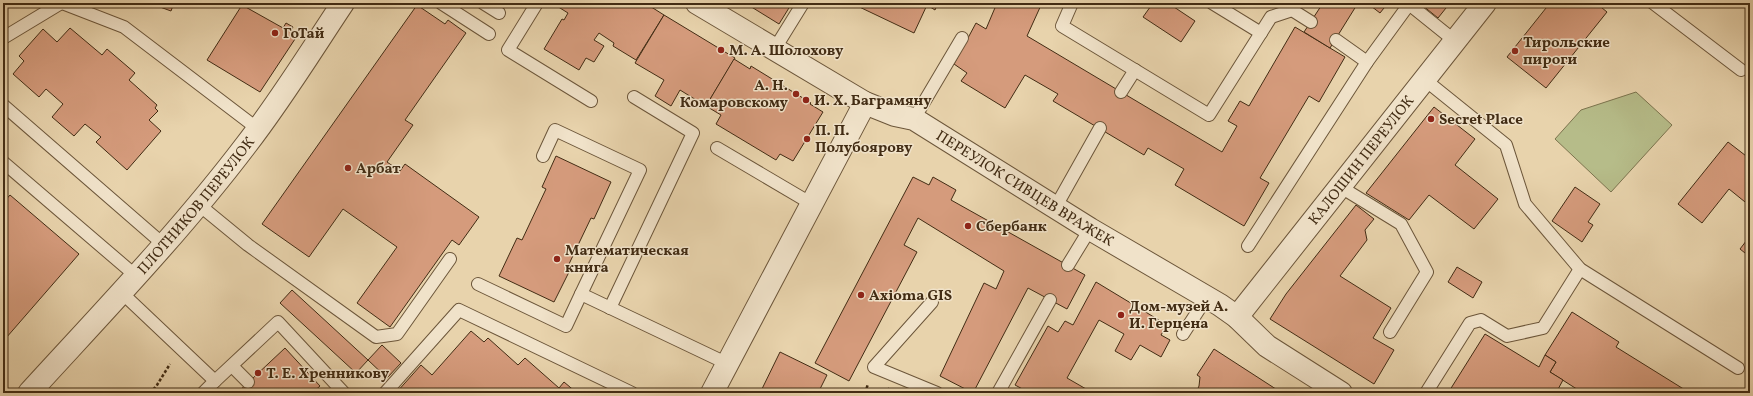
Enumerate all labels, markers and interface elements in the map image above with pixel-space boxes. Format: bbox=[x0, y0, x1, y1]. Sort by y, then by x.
place label: ГоТай bbox=[283, 24, 325, 45]
marker: ГоТай bbox=[270, 28, 280, 38]
place label: Тирольские пироги bbox=[1523, 33, 1610, 71]
place label: М. А. Шолохову bbox=[729, 41, 844, 62]
marker: М. А. Шолохову bbox=[716, 45, 726, 55]
marker: Тирольские пироги bbox=[1510, 46, 1520, 56]
place label: А. Н. Комаровскому bbox=[680, 76, 789, 114]
marker: А. Н. Комаровскому bbox=[791, 89, 801, 99]
place label: И. Х. Баграмяну bbox=[814, 91, 932, 112]
street label: КАЛОШИН ПЕРЕУЛОК bbox=[1304, 92, 1420, 230]
marker: И. Х. Баграмяну bbox=[801, 95, 811, 105]
place label: Secret Place bbox=[1439, 110, 1523, 131]
marker: Secret Place bbox=[1426, 114, 1436, 124]
place label: П. П. Полубоярову bbox=[815, 121, 913, 159]
street label: ПЕРЕУЛОК СИВЦЕВ ВРАЖЕК bbox=[931, 126, 1117, 252]
street label: ПЛОТНИКОВ ПЕРЕУЛОК bbox=[133, 133, 260, 280]
marker: П. П. Полубоярову bbox=[802, 134, 812, 144]
place label: Арбат bbox=[356, 159, 401, 180]
marker: Арбат bbox=[343, 163, 353, 173]
place label: Сбербанк bbox=[976, 217, 1047, 238]
marker: Сбербанк bbox=[963, 221, 973, 231]
place label: Математическая книга bbox=[565, 241, 689, 279]
marker: Математическая книга bbox=[552, 254, 562, 264]
place label: Axioma GIS bbox=[869, 286, 952, 307]
marker: Axioma GIS bbox=[856, 290, 866, 300]
place label: Дом-музей А. И. Герцена bbox=[1129, 297, 1228, 335]
marker: Дом-музей А. И. Герцена bbox=[1116, 310, 1126, 320]
place label: Т. Е. Хренникову bbox=[266, 364, 390, 385]
marker: Т. Е. Хренникову bbox=[253, 368, 263, 378]

